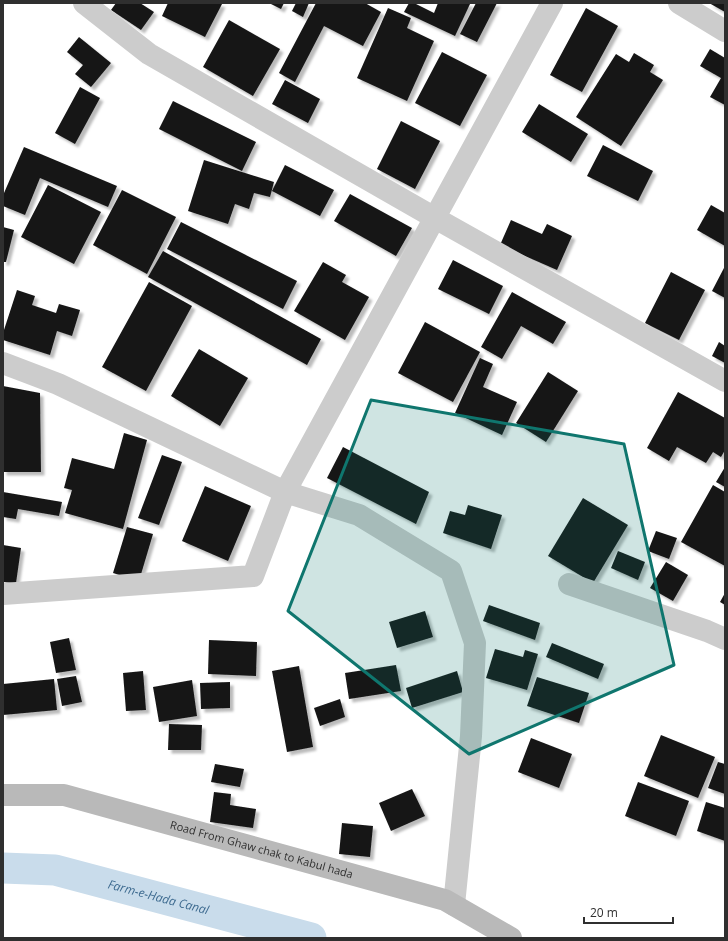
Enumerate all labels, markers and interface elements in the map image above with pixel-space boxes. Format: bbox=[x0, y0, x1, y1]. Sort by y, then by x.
street label: Road From Ghaw chak to Kabul hada bbox=[169, 817, 355, 881]
water label: Farm-e-Hada Canal bbox=[106, 875, 212, 919]
scale bar bbox=[584, 899, 673, 925]
text: 20 m bbox=[590, 904, 618, 921]

